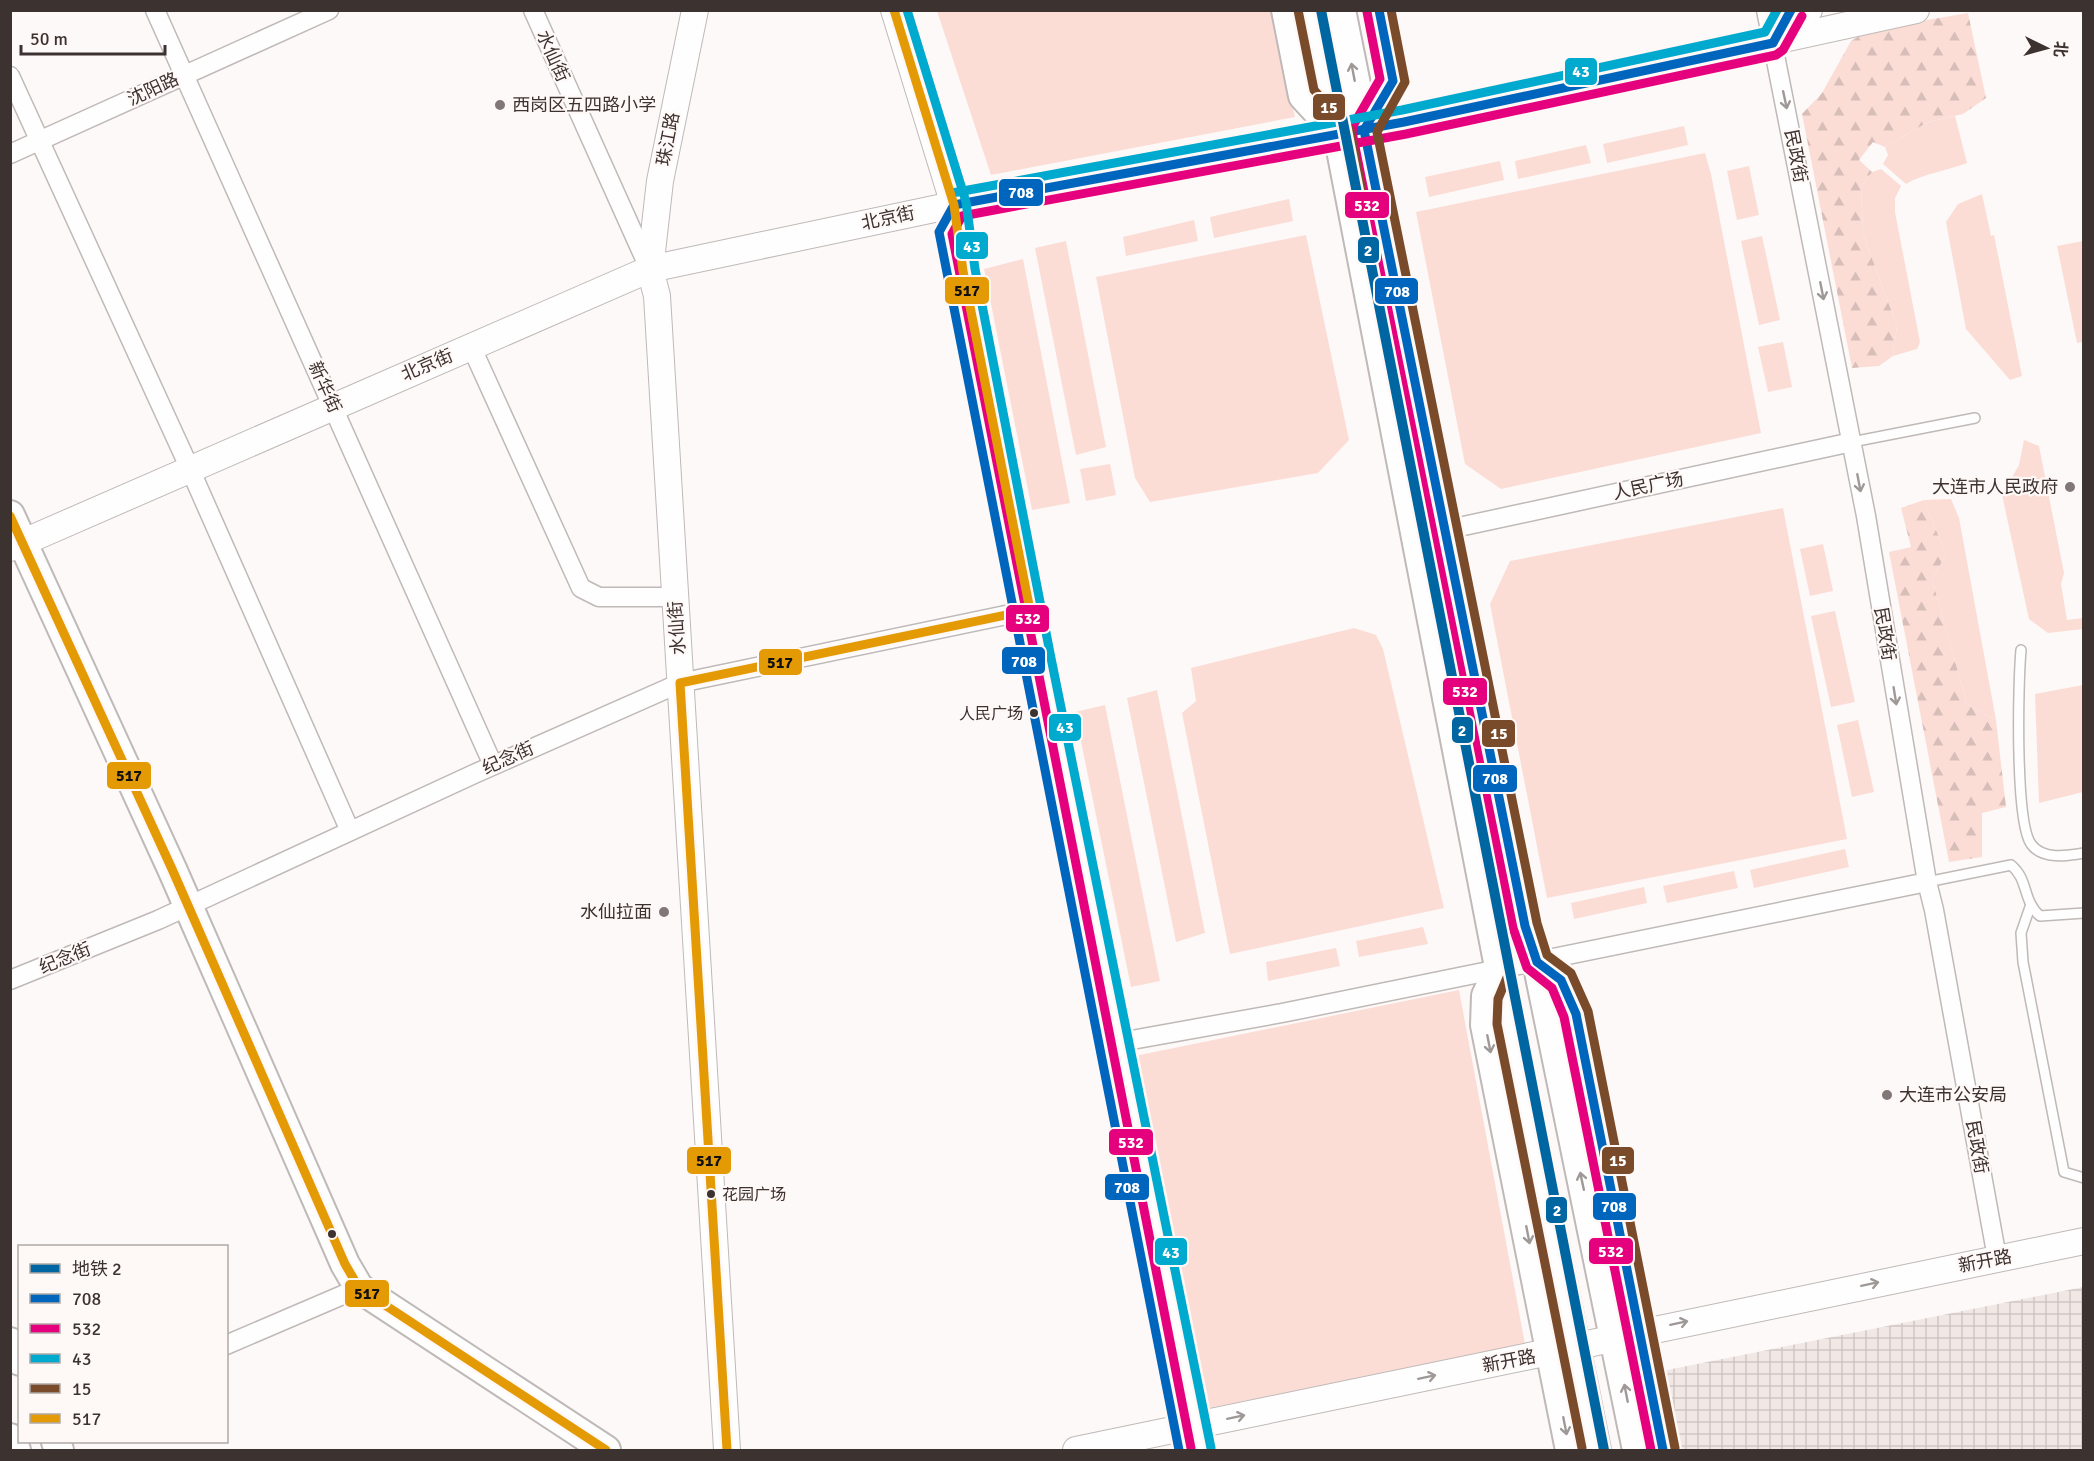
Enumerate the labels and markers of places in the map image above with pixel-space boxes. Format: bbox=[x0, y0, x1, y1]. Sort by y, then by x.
place label: 西岗区五四路小学 bbox=[512, 94, 656, 116]
marker: 西岗区五四路小学 bbox=[493, 98, 507, 112]
place label: 大连市人民政府 bbox=[1932, 476, 2058, 498]
marker: 大连市人民政府 bbox=[2063, 480, 2077, 494]
place label: 人民广场 bbox=[959, 704, 1023, 724]
marker: 人民广场 bbox=[1028, 707, 1040, 719]
place label: 水仙拉面 bbox=[580, 901, 652, 923]
marker: 水仙拉面 bbox=[657, 905, 671, 919]
place label: 大连市公安局 bbox=[1899, 1084, 2007, 1106]
marker: 大连市公安局 bbox=[1880, 1088, 1894, 1102]
place label: 花园广场 bbox=[722, 1185, 786, 1205]
marker: 花园广场 bbox=[705, 1188, 717, 1200]
unlabelled marker bbox=[326, 1228, 338, 1240]

